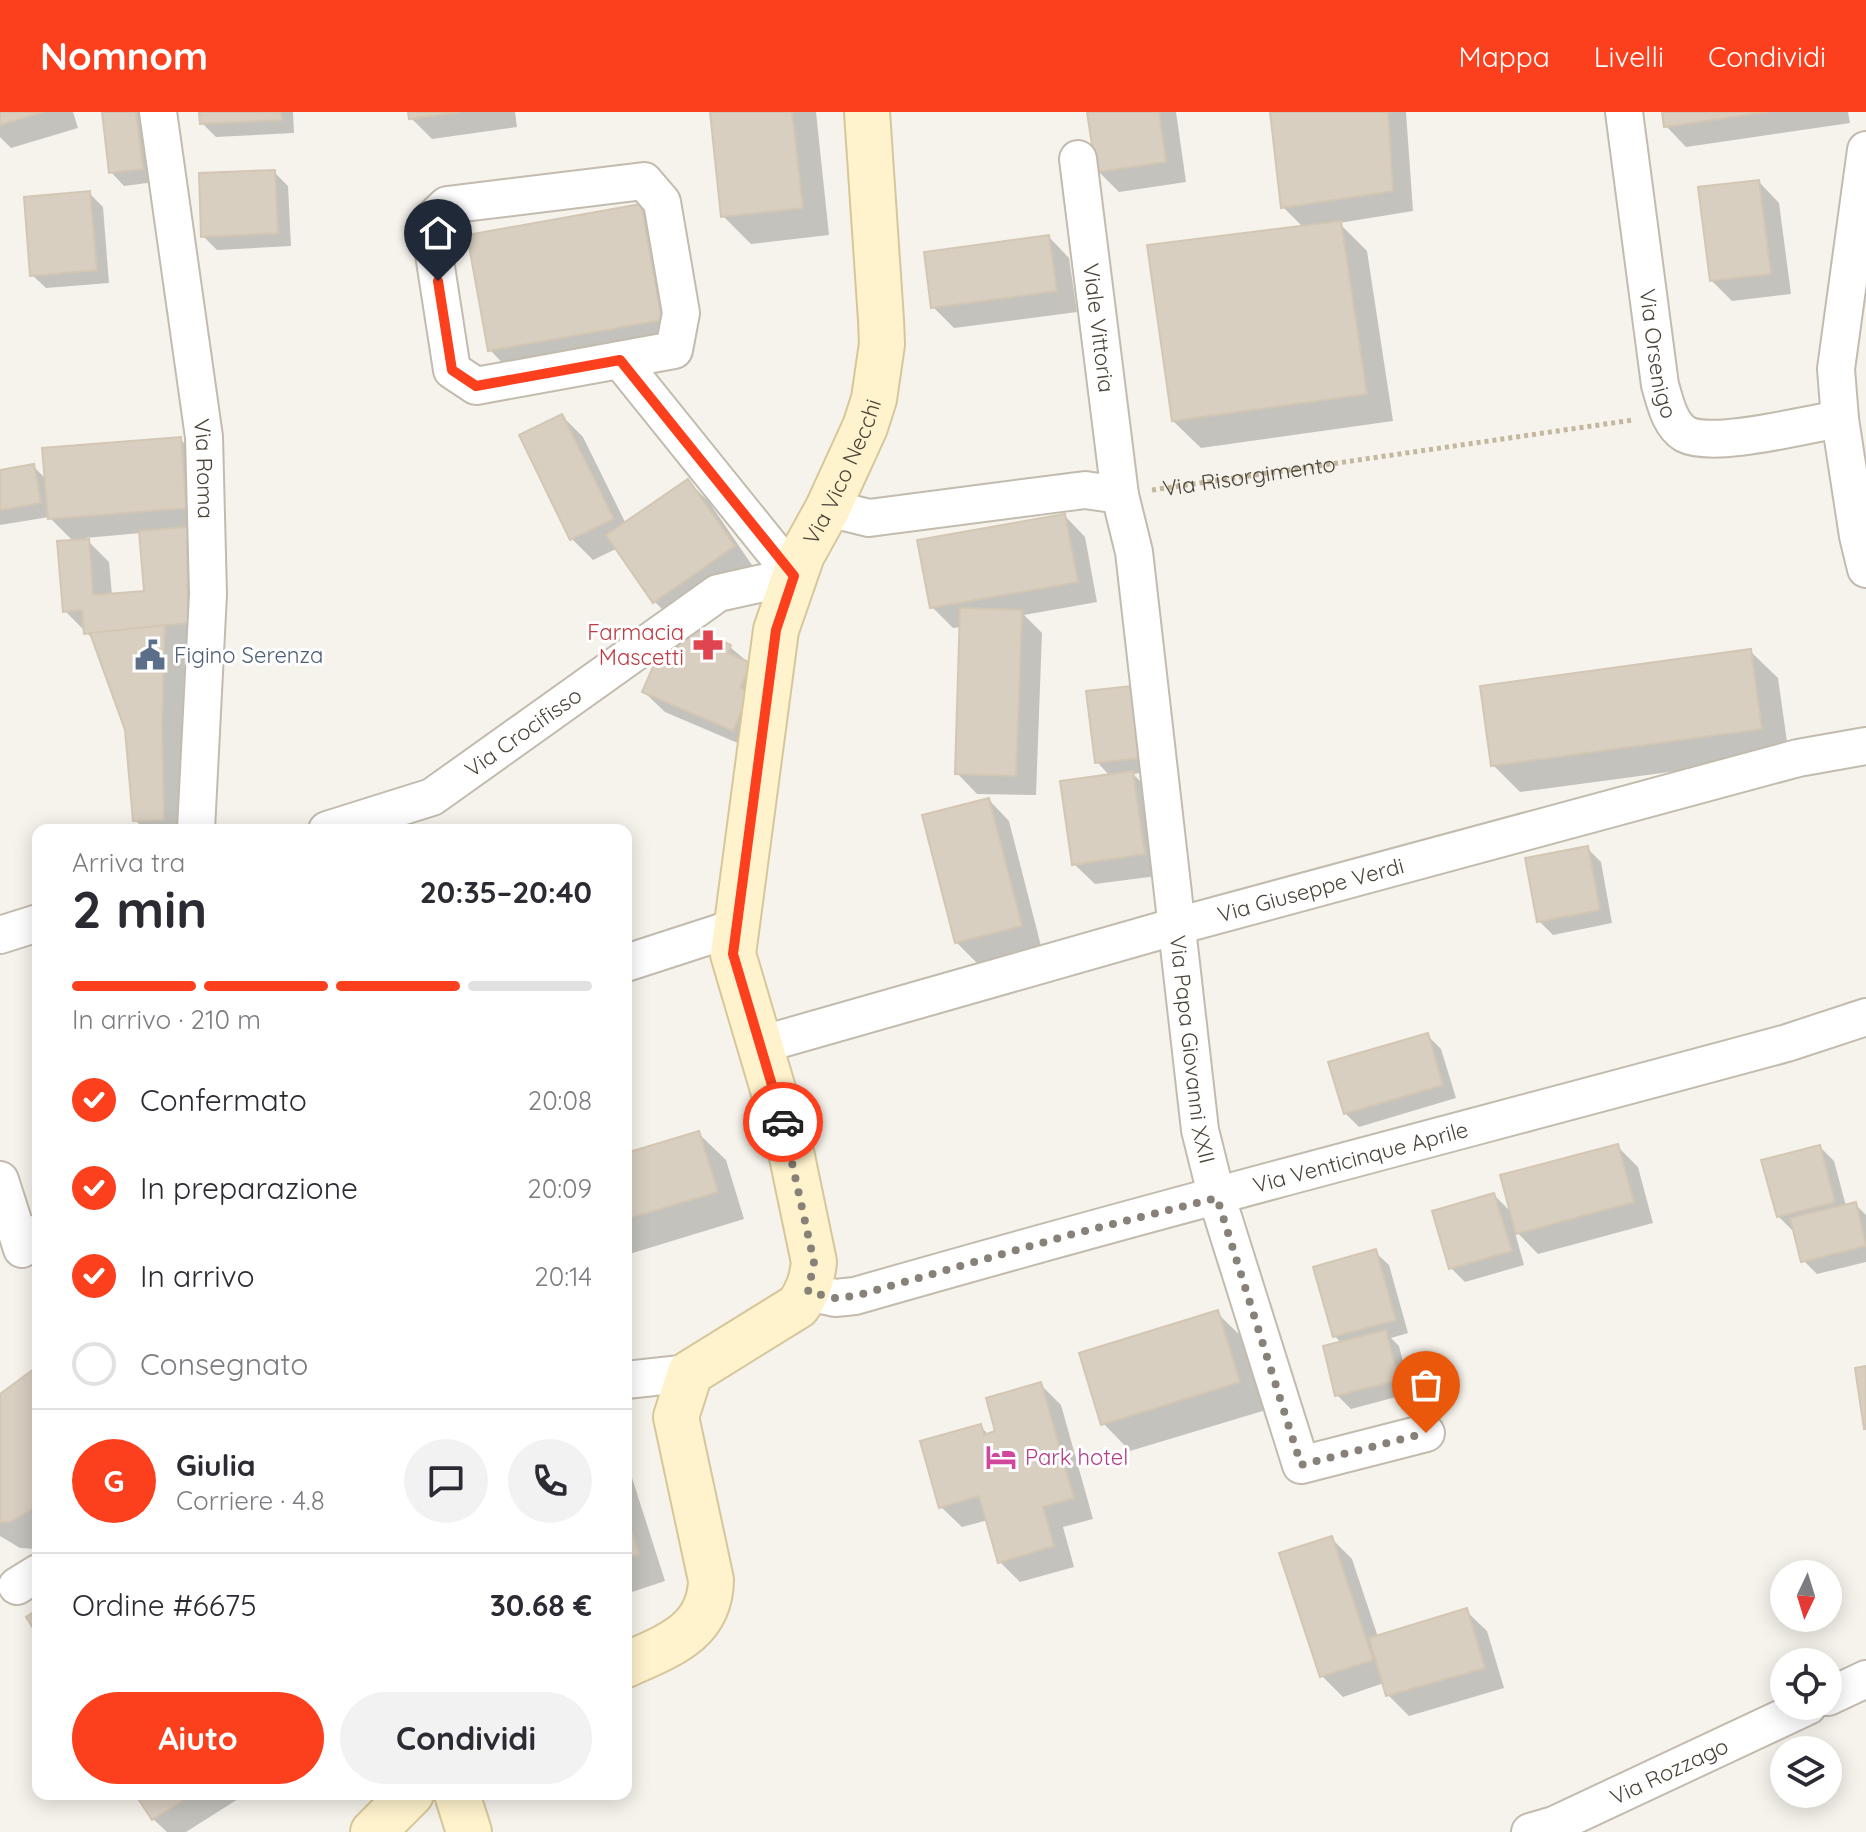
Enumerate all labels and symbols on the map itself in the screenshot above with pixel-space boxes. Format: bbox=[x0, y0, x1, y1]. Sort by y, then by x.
pin bbox=[404, 199, 472, 281]
street label: Viale Vittoria bbox=[1077, 261, 1121, 394]
street label: Via Orsenigo bbox=[1633, 287, 1684, 422]
street label: Via Vico Necchi bbox=[797, 395, 887, 549]
street label: Via Roma bbox=[188, 417, 220, 519]
street label: Via Risorgimento bbox=[1161, 449, 1337, 502]
place label: Farmacia Mascetti bbox=[587, 618, 684, 671]
pharmacy icon: Farmacia Mascetti bbox=[691, 628, 725, 662]
public building icon: Figino Serenza bbox=[133, 638, 167, 672]
place label: Figino Serenza bbox=[174, 641, 323, 669]
street label: Via Crocifisso bbox=[459, 681, 587, 783]
street label: Via Giuseppe Verdi bbox=[1214, 851, 1407, 928]
street label: Via Papa Giovanni XXII bbox=[1164, 934, 1222, 1166]
courier bbox=[743, 1082, 823, 1162]
street label: Via Venticinque Aprile bbox=[1250, 1115, 1471, 1199]
pin bbox=[1392, 1351, 1460, 1433]
hotel icon: Park hotel bbox=[984, 1440, 1018, 1474]
place label: Park hotel bbox=[1025, 1443, 1128, 1471]
north arrow bbox=[1770, 1560, 1842, 1632]
street label: Via Rozzago bbox=[1605, 1731, 1733, 1811]

